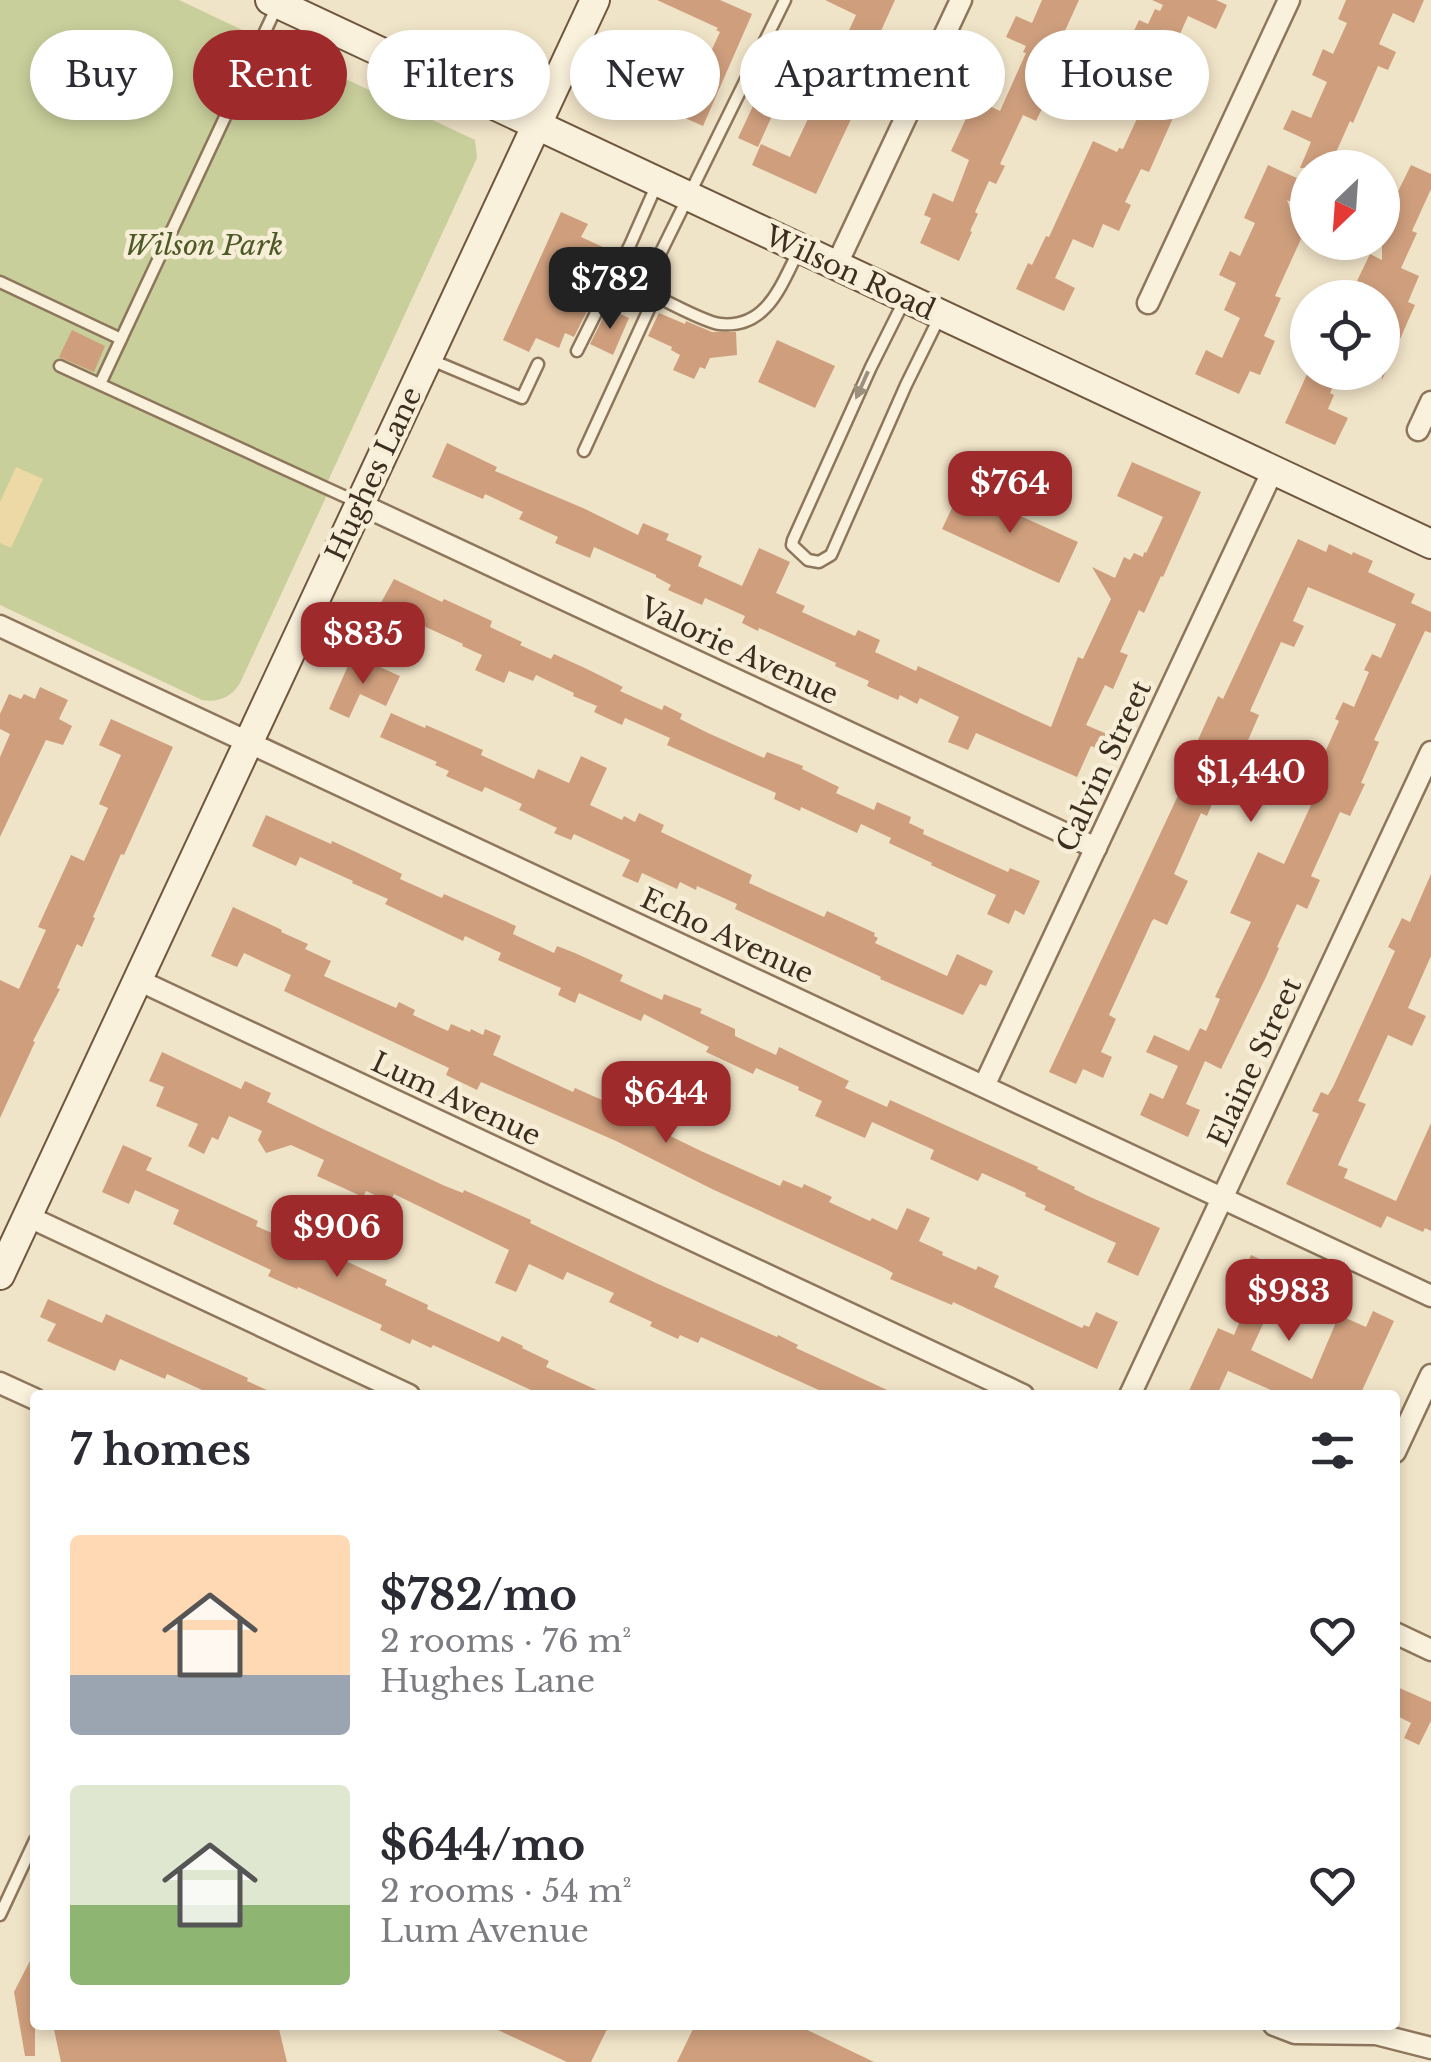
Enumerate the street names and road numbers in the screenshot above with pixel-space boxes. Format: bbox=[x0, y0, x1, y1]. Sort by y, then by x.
street label: Wilson Road bbox=[758, 218, 941, 328]
street label: Hughes Lane bbox=[318, 381, 430, 567]
street label: Valorie Avenue bbox=[633, 589, 844, 712]
street label: Calvin Street bbox=[1049, 674, 1159, 857]
street label: Echo Avenue bbox=[635, 881, 819, 991]
street label: Elaine Street bbox=[1201, 972, 1310, 1152]
street label: Lum Avenue bbox=[366, 1045, 546, 1153]

